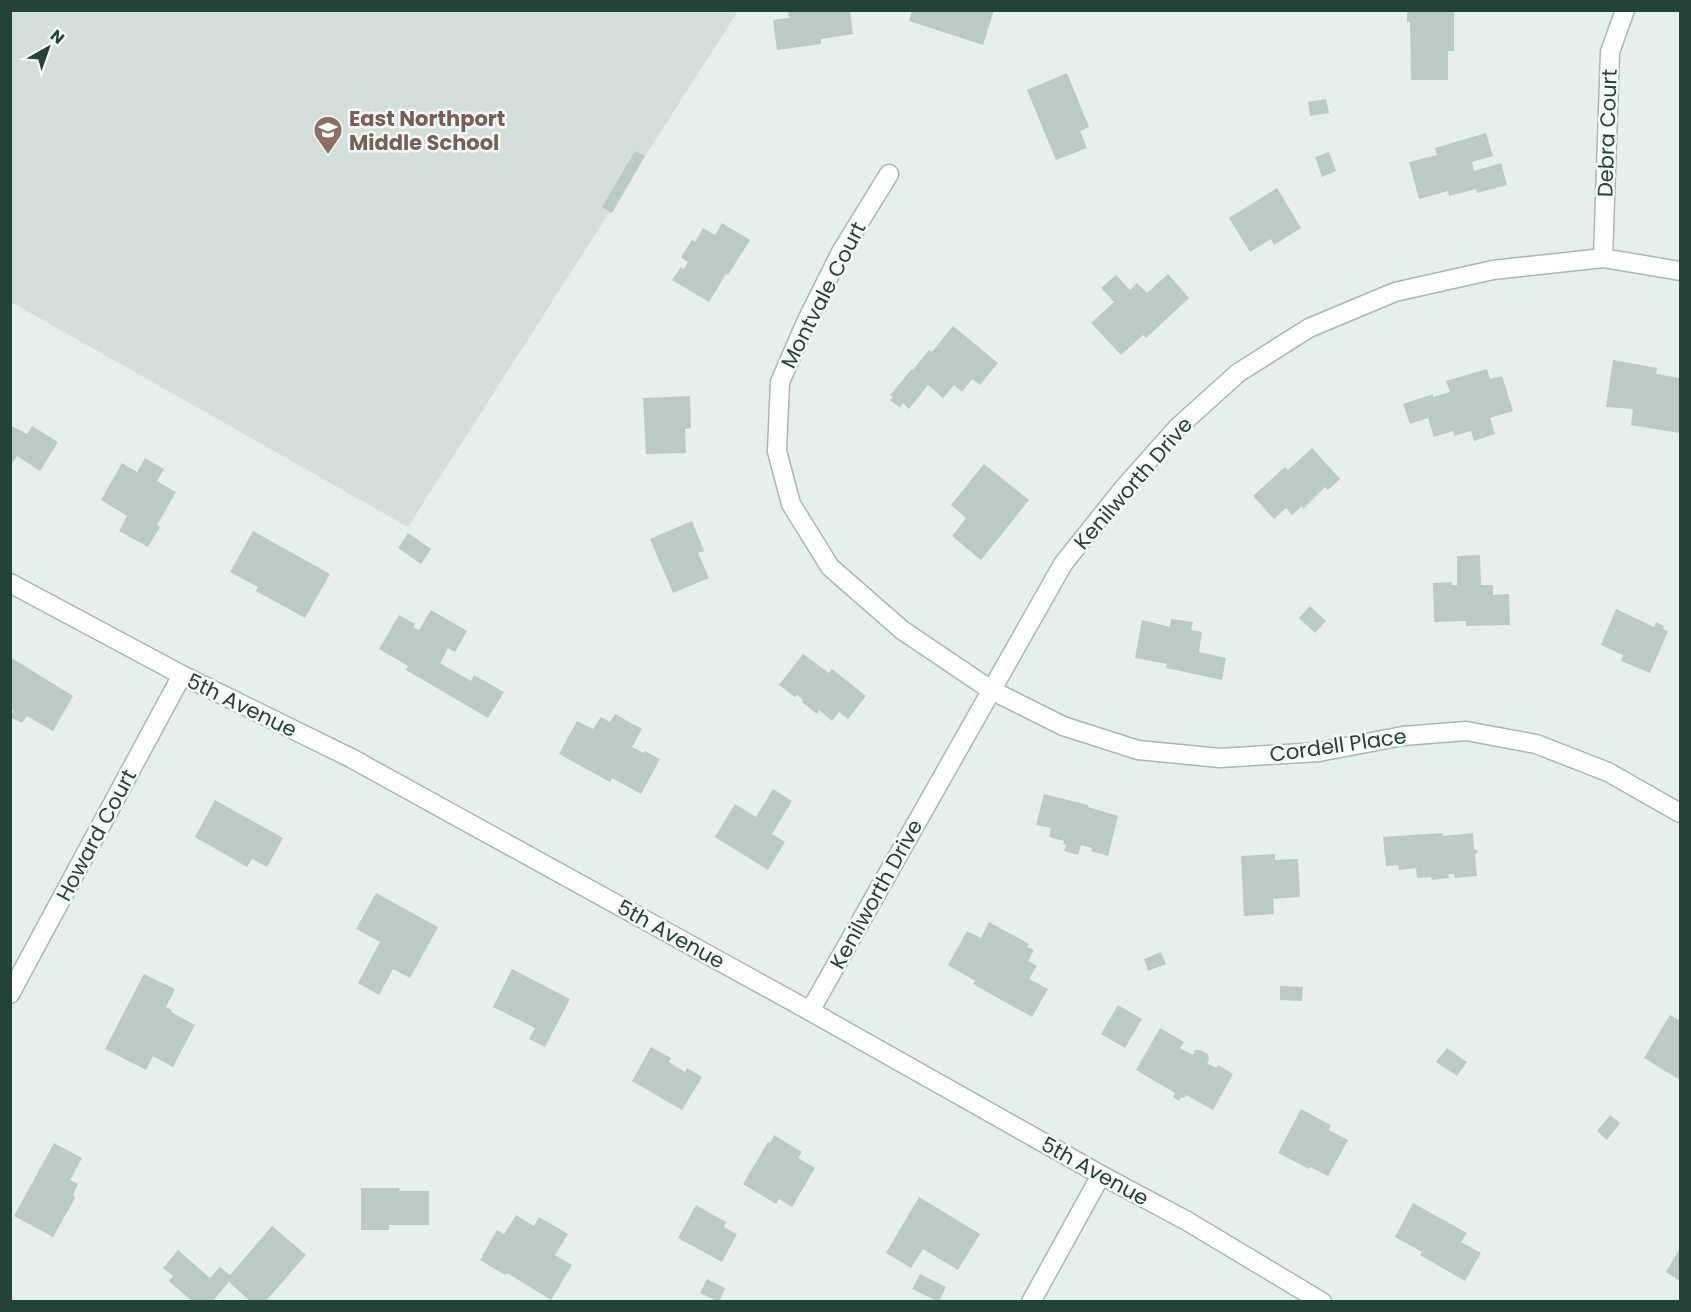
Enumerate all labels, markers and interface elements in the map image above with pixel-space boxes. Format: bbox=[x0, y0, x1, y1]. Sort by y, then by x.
north arrow bbox=[18, 18, 78, 78]
text: N bbox=[45, 24, 69, 50]
street label: Debra Court bbox=[1590, 68, 1624, 198]
place label: East Northport Middle School bbox=[349, 104, 505, 157]
school or university icon: East Northport Middle School bbox=[312, 114, 344, 156]
street label: Montvale Court bbox=[774, 217, 872, 373]
street label: Kenilworth Drive bbox=[1067, 410, 1199, 556]
street label: 5th Avenue bbox=[182, 666, 302, 744]
street label: Cordell Place bbox=[1268, 721, 1408, 769]
street label: Howard Court bbox=[49, 764, 143, 906]
street label: Kenilworth Drive bbox=[823, 814, 929, 974]
street label: 5th Avenue bbox=[612, 893, 730, 975]
street label: 5th Avenue bbox=[1036, 1130, 1154, 1212]

